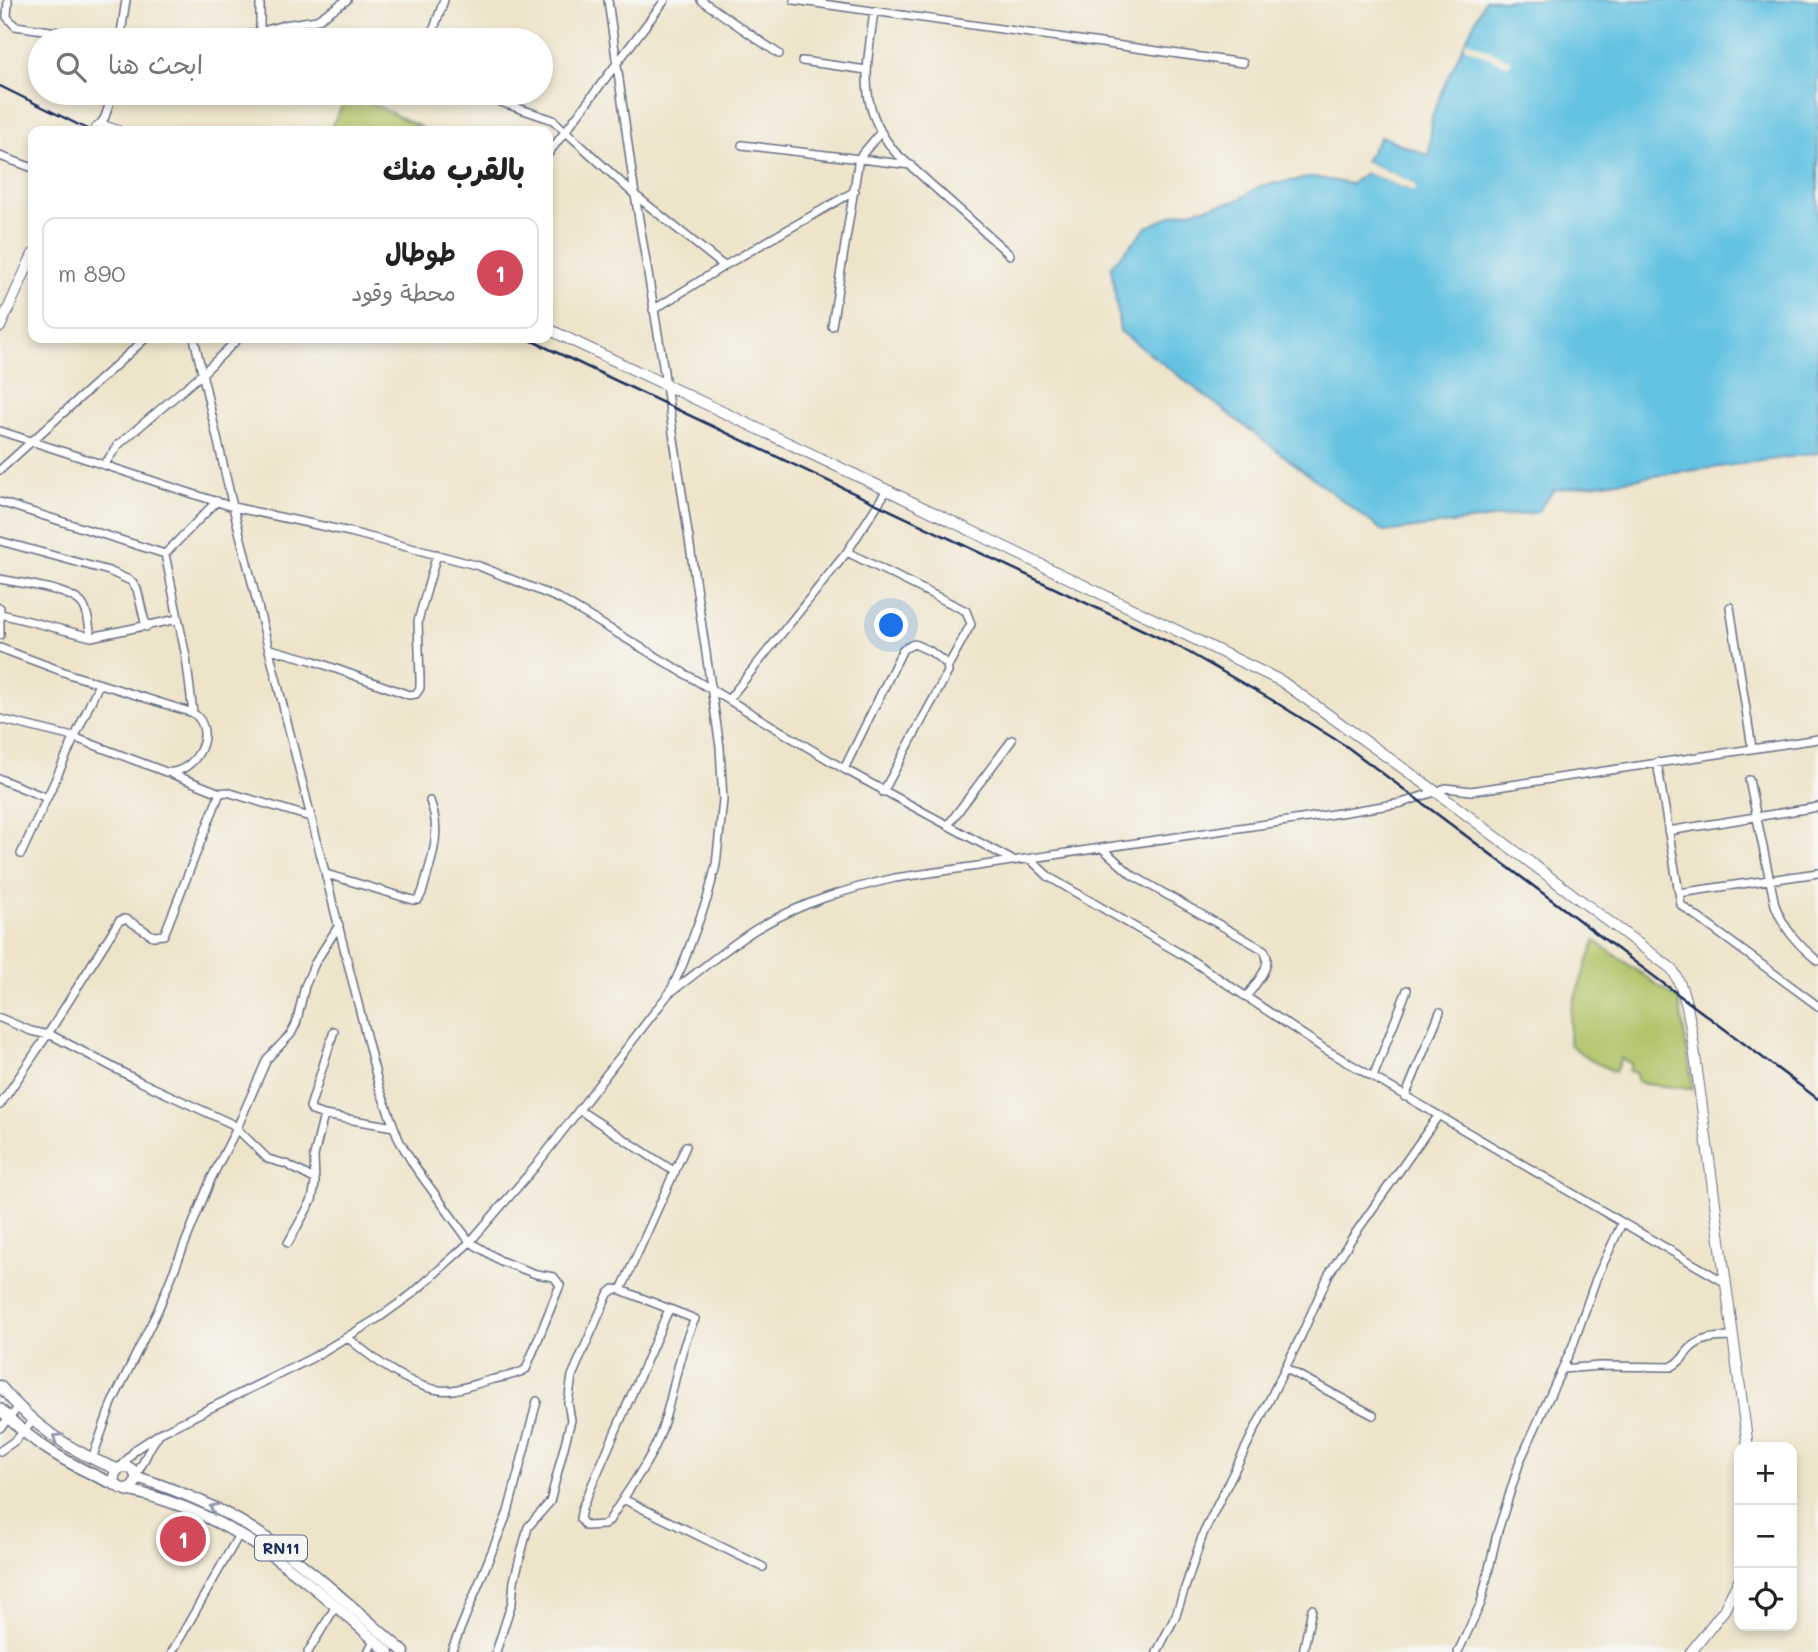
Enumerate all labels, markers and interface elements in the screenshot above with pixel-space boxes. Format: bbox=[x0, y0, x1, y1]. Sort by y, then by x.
search box bbox=[28, 28, 553, 105]
text: ابحث هنا bbox=[108, 47, 203, 81]
icon: search bbox=[52, 48, 90, 86]
text: بالقرب منك bbox=[383, 148, 525, 188]
text: طوطال bbox=[385, 235, 456, 269]
text: 890 m bbox=[58, 258, 125, 288]
text: 1 bbox=[495, 258, 505, 288]
text: محطة وقود bbox=[351, 277, 456, 307]
your location bbox=[874, 608, 908, 642]
one-way arrow bbox=[51, 1433, 64, 1446]
map controls bbox=[1734, 1442, 1797, 1631]
button: + bbox=[1734, 1442, 1797, 1505]
one-way arrow bbox=[208, 1502, 221, 1516]
button: − bbox=[1734, 1505, 1797, 1568]
pin: 1 bbox=[160, 1513, 206, 1565]
road number: RN11 bbox=[255, 1536, 307, 1560]
button: locate bbox=[1734, 1568, 1797, 1631]

